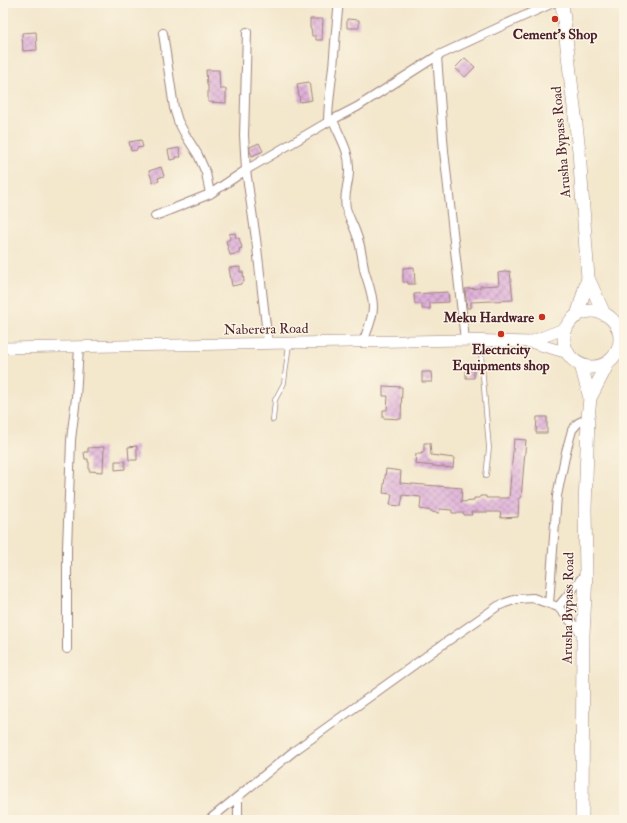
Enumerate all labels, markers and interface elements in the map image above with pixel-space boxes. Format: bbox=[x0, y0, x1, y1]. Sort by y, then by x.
marker: Cement's Shop bbox=[550, 14, 560, 24]
place label: Cement's Shop bbox=[513, 26, 597, 44]
street label: Arusha Bypass Road bbox=[548, 85, 575, 200]
place label: Meku Hardware bbox=[442, 309, 534, 326]
marker: Meku Hardware bbox=[537, 312, 547, 322]
street label: Naberera Road bbox=[223, 320, 309, 338]
marker: Electricity Equipments shop bbox=[496, 329, 506, 339]
place label: Electricity Equipments shop bbox=[452, 341, 550, 375]
street label: Arusha Bypass Road bbox=[559, 552, 578, 665]

